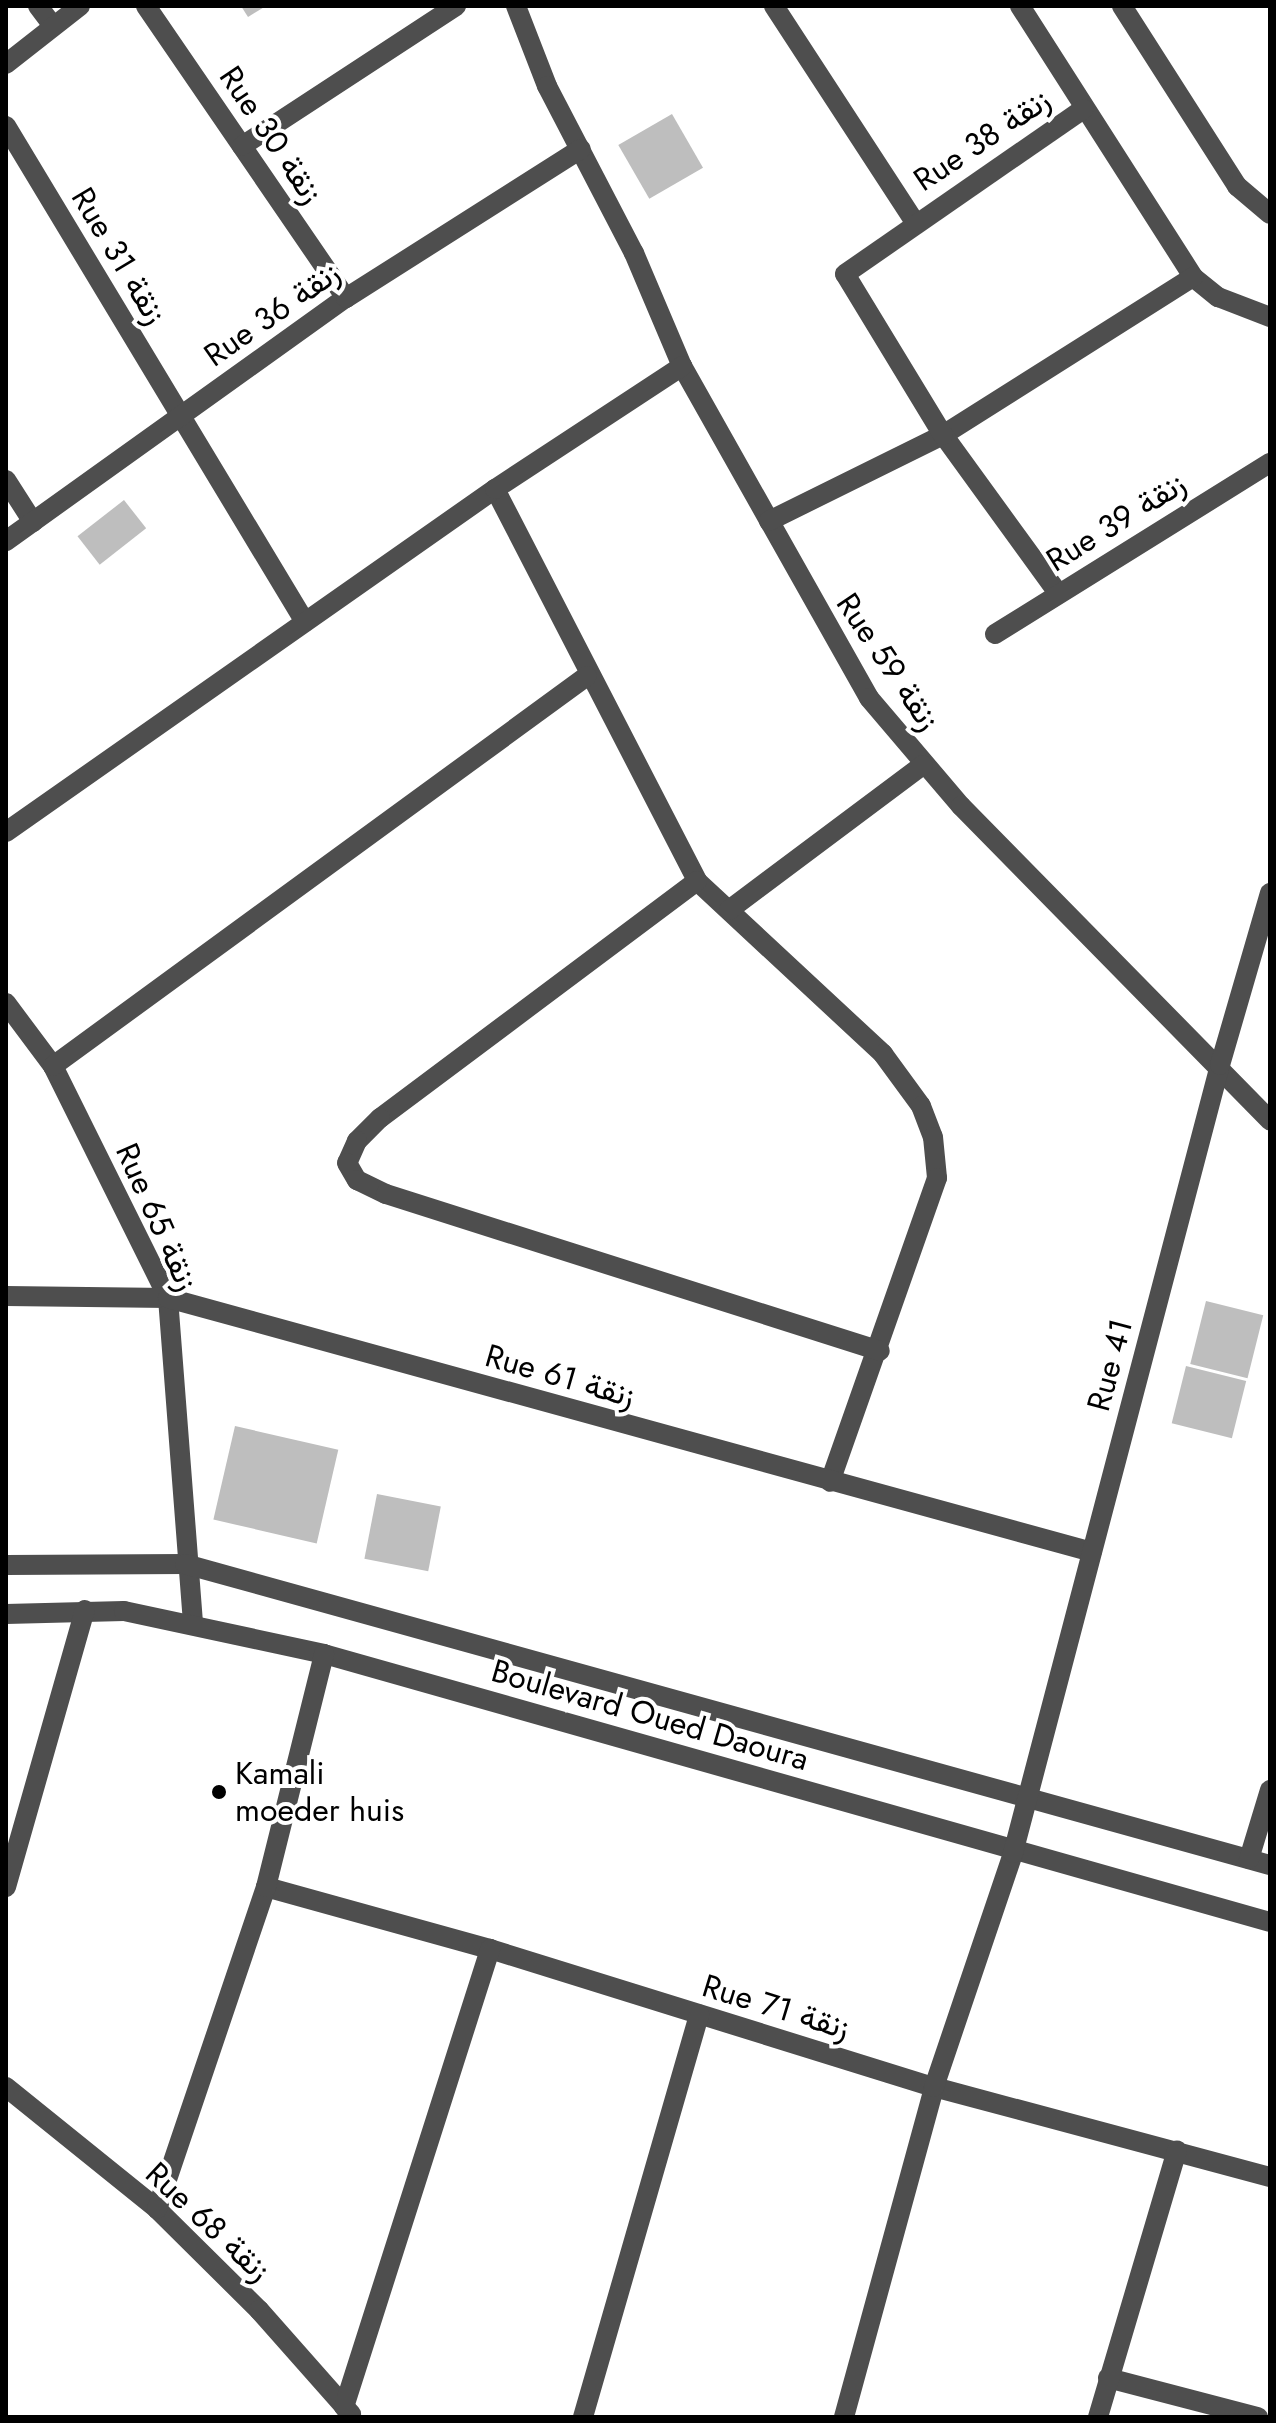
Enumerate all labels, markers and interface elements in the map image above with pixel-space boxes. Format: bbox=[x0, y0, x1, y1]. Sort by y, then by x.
street label: Rue 30 زنقة bbox=[211, 59, 331, 211]
street label: Rue 38 زنقة bbox=[907, 81, 1057, 199]
street label: Rue 31 زنقة bbox=[63, 181, 175, 331]
street label: Rue 36 زنقة bbox=[197, 253, 347, 375]
street label: Rue 39 زنقة bbox=[1039, 464, 1193, 580]
street label: Rue 59 زنقة bbox=[828, 586, 948, 738]
street label: Rue 65 زنقة bbox=[107, 1137, 207, 1297]
street label: Rue 41 bbox=[1079, 1315, 1141, 1415]
street label: Rue 61 زنقة bbox=[481, 1336, 639, 1416]
street label: Boulevard Oued Daoura bbox=[487, 1651, 813, 1779]
place label: Kamali moeder huis bbox=[235, 1755, 404, 1830]
marker: Kamali moeder huis bbox=[210, 1783, 228, 1801]
street label: Rue 71 زنقة bbox=[698, 1966, 854, 2048]
street label: Rue 68 زنقة bbox=[138, 2155, 278, 2289]

